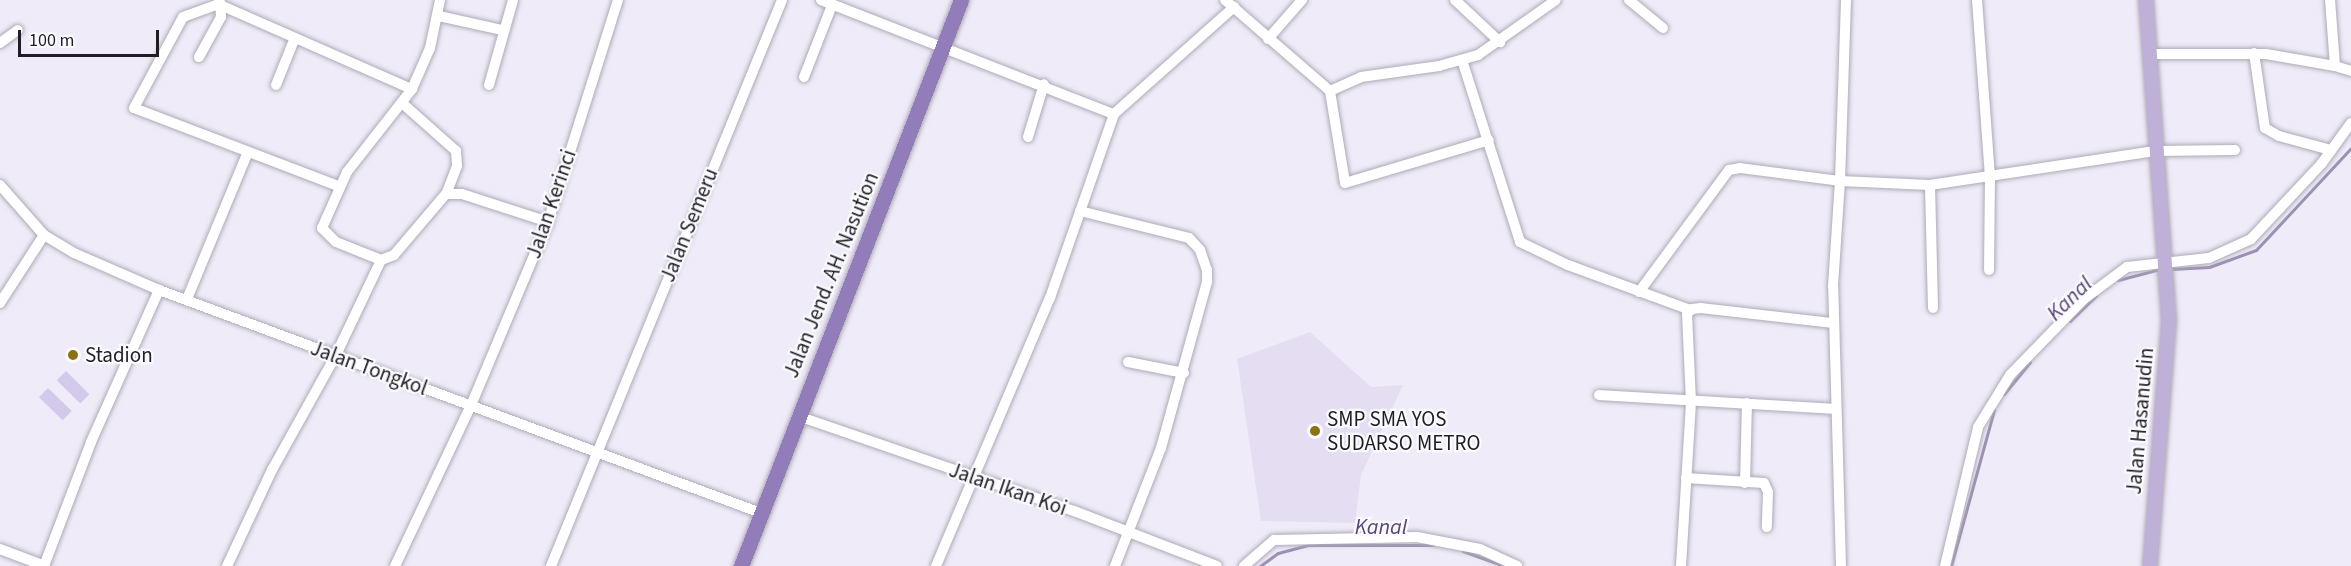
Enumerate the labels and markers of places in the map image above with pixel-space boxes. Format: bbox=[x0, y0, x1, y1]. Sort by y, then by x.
place label: Stadion bbox=[85, 342, 153, 368]
marker: Stadion bbox=[66, 348, 80, 362]
place label: SMP SMA YOS SUDARSO METRO bbox=[1327, 406, 1480, 456]
marker: SMP SMA YOS SUDARSO METRO bbox=[1308, 424, 1322, 438]

